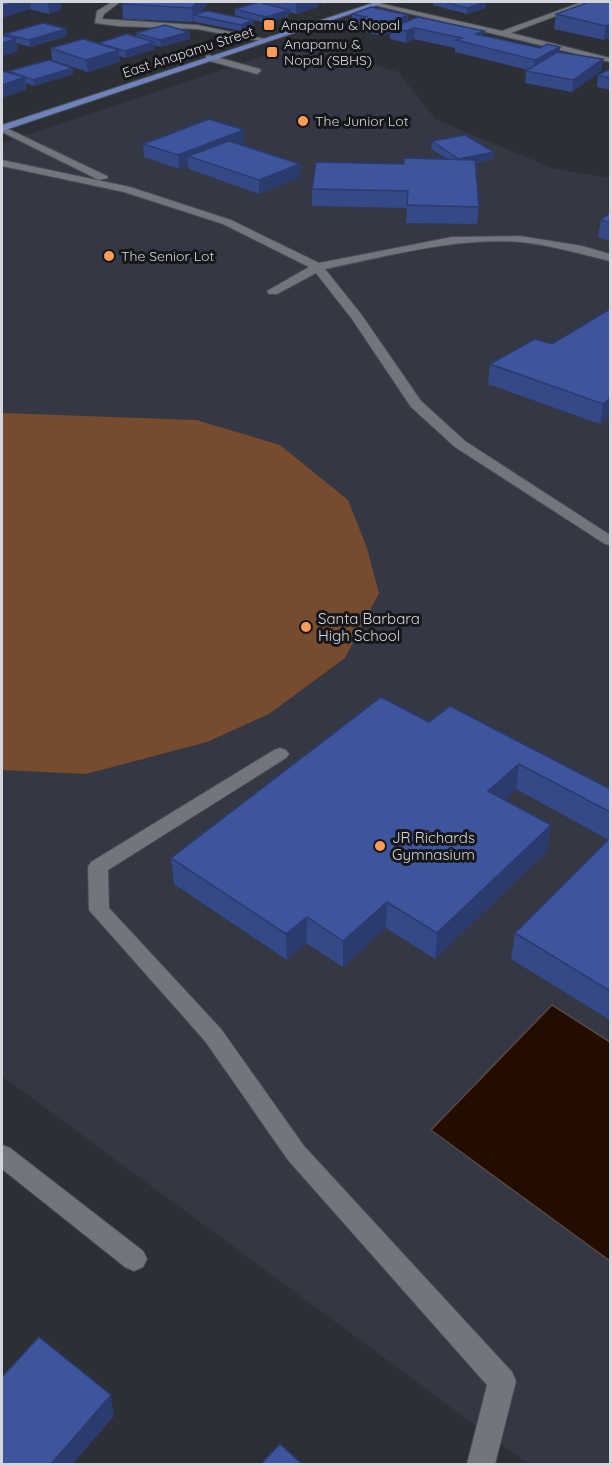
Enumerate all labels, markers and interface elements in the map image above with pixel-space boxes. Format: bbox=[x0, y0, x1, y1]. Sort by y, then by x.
place label: Anapamu & Nopal bbox=[281, 16, 400, 34]
marker: Anapamu & Nopal bbox=[262, 18, 276, 32]
street label: East Anapamu Street bbox=[120, 22, 256, 82]
place label: Anapamu & Nopal (SBHS) bbox=[284, 35, 372, 69]
marker: Anapamu & Nopal (SBHS) bbox=[265, 45, 279, 59]
place label: The Junior Lot bbox=[315, 112, 409, 130]
marker: The Junior Lot bbox=[296, 114, 310, 128]
place label: The Senior Lot bbox=[121, 247, 215, 265]
marker: The Senior Lot bbox=[102, 249, 116, 263]
place label: Santa Barbara High School bbox=[318, 609, 420, 645]
marker: Santa Barbara High School bbox=[299, 620, 313, 634]
place label: JR Richards Gymnasium bbox=[392, 828, 475, 864]
marker: JR Richards Gymnasium bbox=[373, 839, 387, 853]

